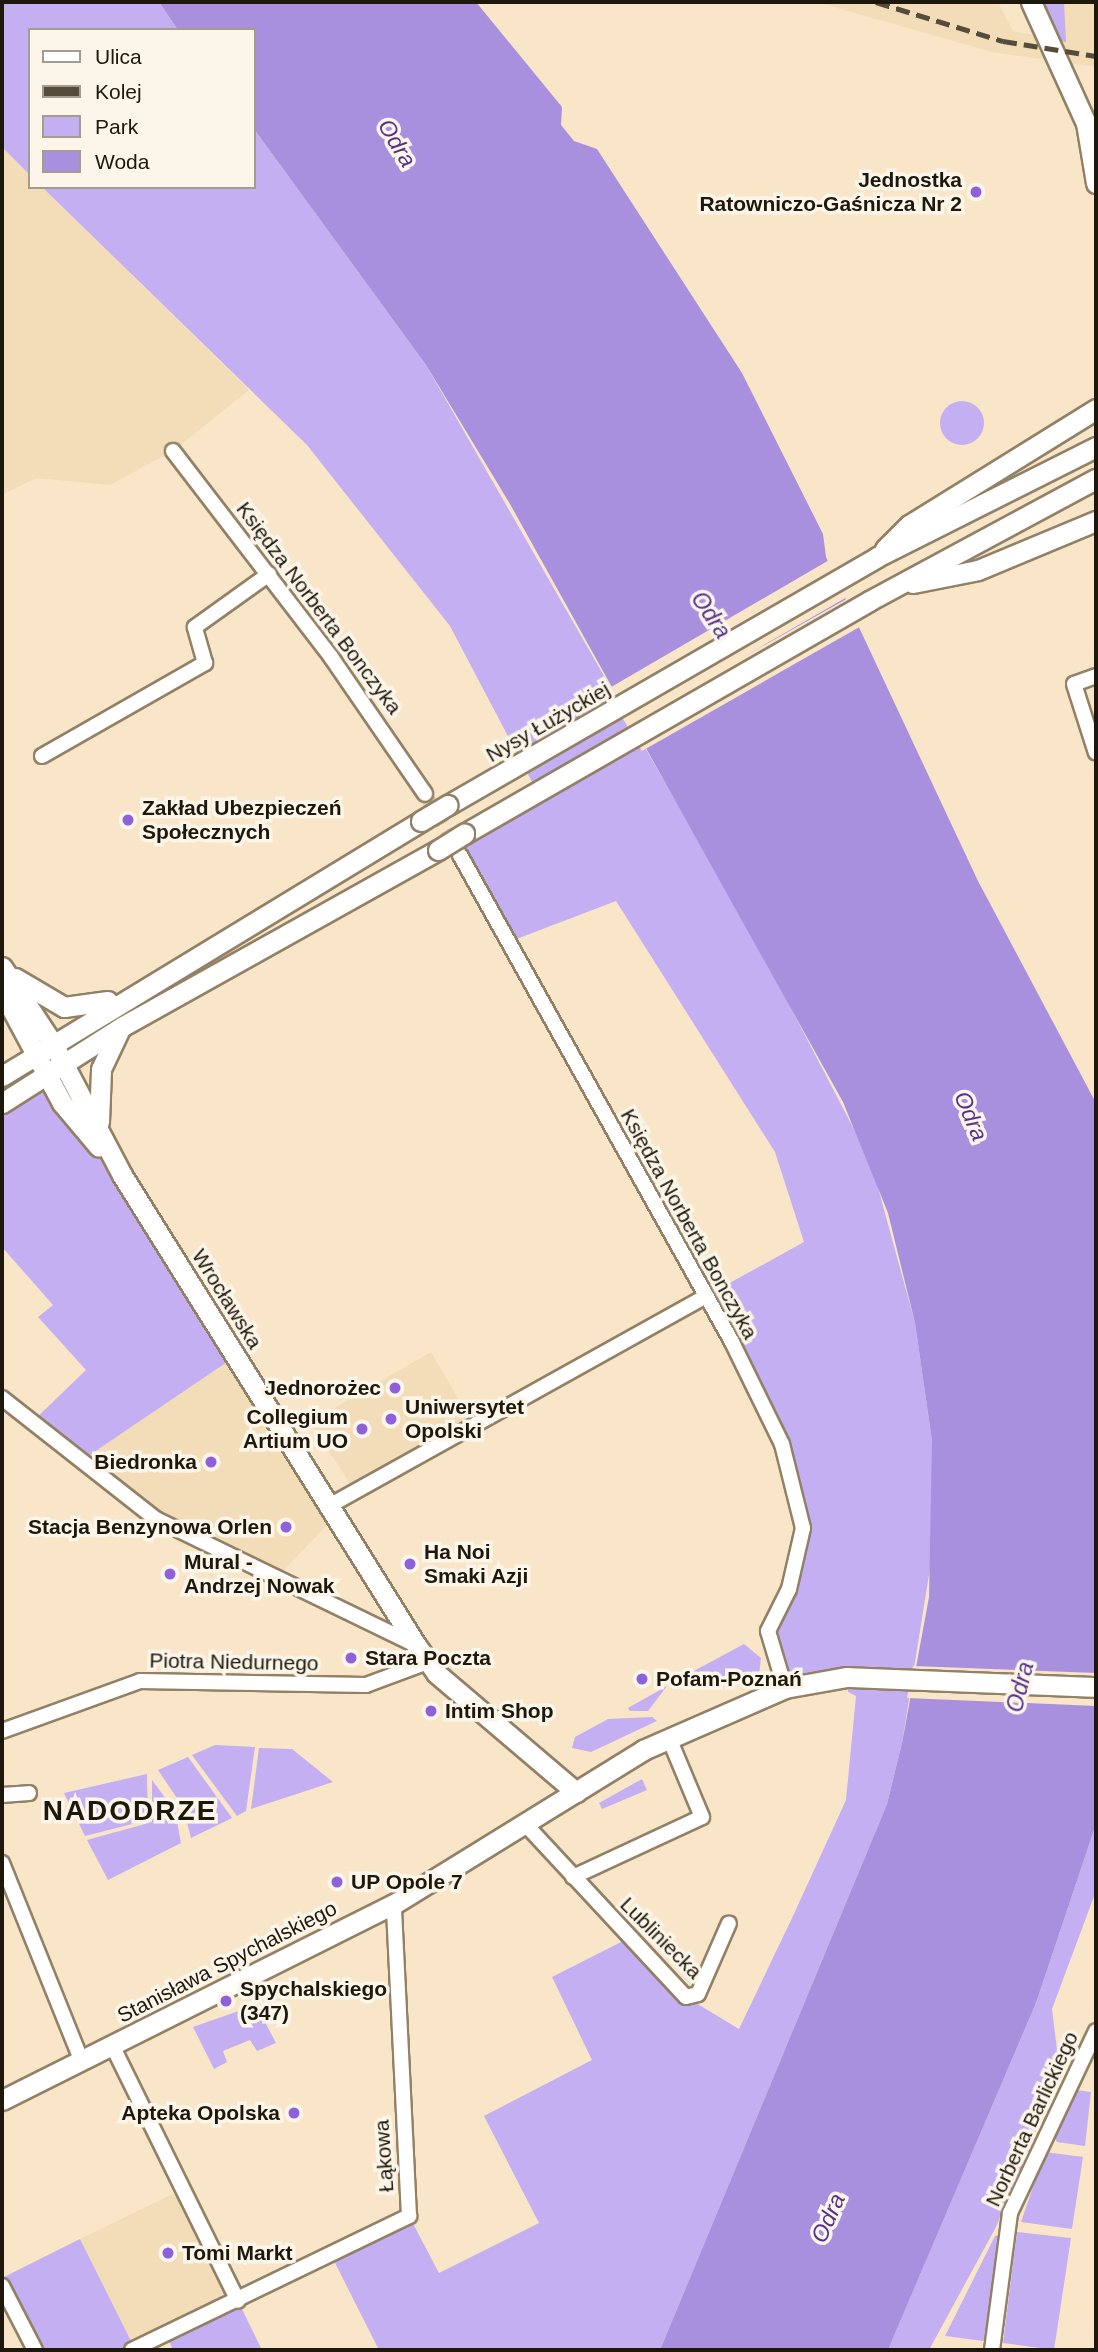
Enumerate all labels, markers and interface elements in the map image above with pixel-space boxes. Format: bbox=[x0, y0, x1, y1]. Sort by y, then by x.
legend bbox=[28, 28, 256, 189]
text: Ulica bbox=[95, 45, 142, 68]
text: Kolej bbox=[95, 80, 142, 103]
water label: Odra bbox=[372, 114, 422, 172]
text: Park bbox=[95, 115, 138, 138]
text: Woda bbox=[95, 150, 149, 173]
place label: Jednostka Ratowniczo-Gaśnicza Nr 2 bbox=[699, 167, 962, 217]
marker: Jednostka Ratowniczo-Gaśnicza Nr 2 bbox=[968, 184, 984, 200]
street label: Księdza Norberta Bonczyka bbox=[231, 497, 407, 719]
water label: Odra bbox=[685, 586, 737, 644]
street label: Nysy Łużyckiej bbox=[482, 676, 614, 768]
place label: Zakład Ubezpieczeń Społecznych bbox=[142, 795, 342, 845]
marker: Zakład Ubezpieczeń Społecznych bbox=[120, 812, 136, 828]
water label: Odra bbox=[948, 1087, 994, 1145]
street label: Księdza Norberta Bonczyka bbox=[615, 1105, 763, 1343]
street label: Wrocławska bbox=[186, 1244, 268, 1354]
place label: Jednorożec bbox=[264, 1375, 381, 1401]
marker: Jednorożec bbox=[387, 1380, 403, 1396]
place label: Uniwersytet Opolski bbox=[405, 1394, 524, 1444]
place label: Collegium Artium UO bbox=[243, 1404, 348, 1454]
marker: Uniwersytet Opolski bbox=[383, 1411, 399, 1427]
marker: Collegium Artium UO bbox=[354, 1421, 370, 1437]
place label: Biedronka bbox=[94, 1449, 197, 1475]
marker: Biedronka bbox=[203, 1454, 219, 1470]
place label: Stacja Benzynowa Orlen bbox=[28, 1514, 272, 1540]
marker: Stacja Benzynowa Orlen bbox=[278, 1519, 294, 1535]
place label: Ha Noi Smaki Azji bbox=[424, 1539, 529, 1589]
place label: Mural - Andrzej Nowak bbox=[184, 1549, 335, 1599]
marker: Ha Noi Smaki Azji bbox=[402, 1556, 418, 1572]
marker: Mural - Andrzej Nowak bbox=[162, 1566, 178, 1582]
place label: Stara Poczta bbox=[365, 1645, 491, 1671]
street label: Piotra Niedurnego bbox=[149, 1648, 319, 1676]
marker: Stara Poczta bbox=[343, 1650, 359, 1666]
water label: Odra bbox=[1000, 1659, 1040, 1715]
place label: Pofam-Poznań bbox=[656, 1666, 802, 1692]
marker: Pofam-Poznań bbox=[634, 1671, 650, 1687]
place label: Intim Shop bbox=[445, 1698, 553, 1724]
marker: Intim Shop bbox=[423, 1703, 439, 1719]
district label: NADODRZE bbox=[44, 1794, 216, 1828]
place label: UP Opole 7 bbox=[351, 1869, 463, 1895]
marker: UP Opole 7 bbox=[329, 1874, 345, 1890]
street label: Lubliniecka bbox=[615, 1892, 707, 1984]
street label: Stanisława Spychalskiego bbox=[113, 1896, 341, 2028]
place label: Spychalskiego (347) bbox=[240, 1976, 387, 2026]
marker: Spychalskiego (347) bbox=[218, 1993, 234, 2009]
street label: Norberta Barlickiego bbox=[980, 2027, 1084, 2211]
place label: Apteka Opolska bbox=[121, 2100, 280, 2126]
marker: Apteka Opolska bbox=[286, 2105, 302, 2121]
street label: Łąkowa bbox=[369, 2119, 399, 2193]
water label: Odra bbox=[805, 2189, 851, 2247]
place label: Tomi Markt bbox=[182, 2240, 292, 2266]
marker: Tomi Markt bbox=[160, 2245, 176, 2261]

